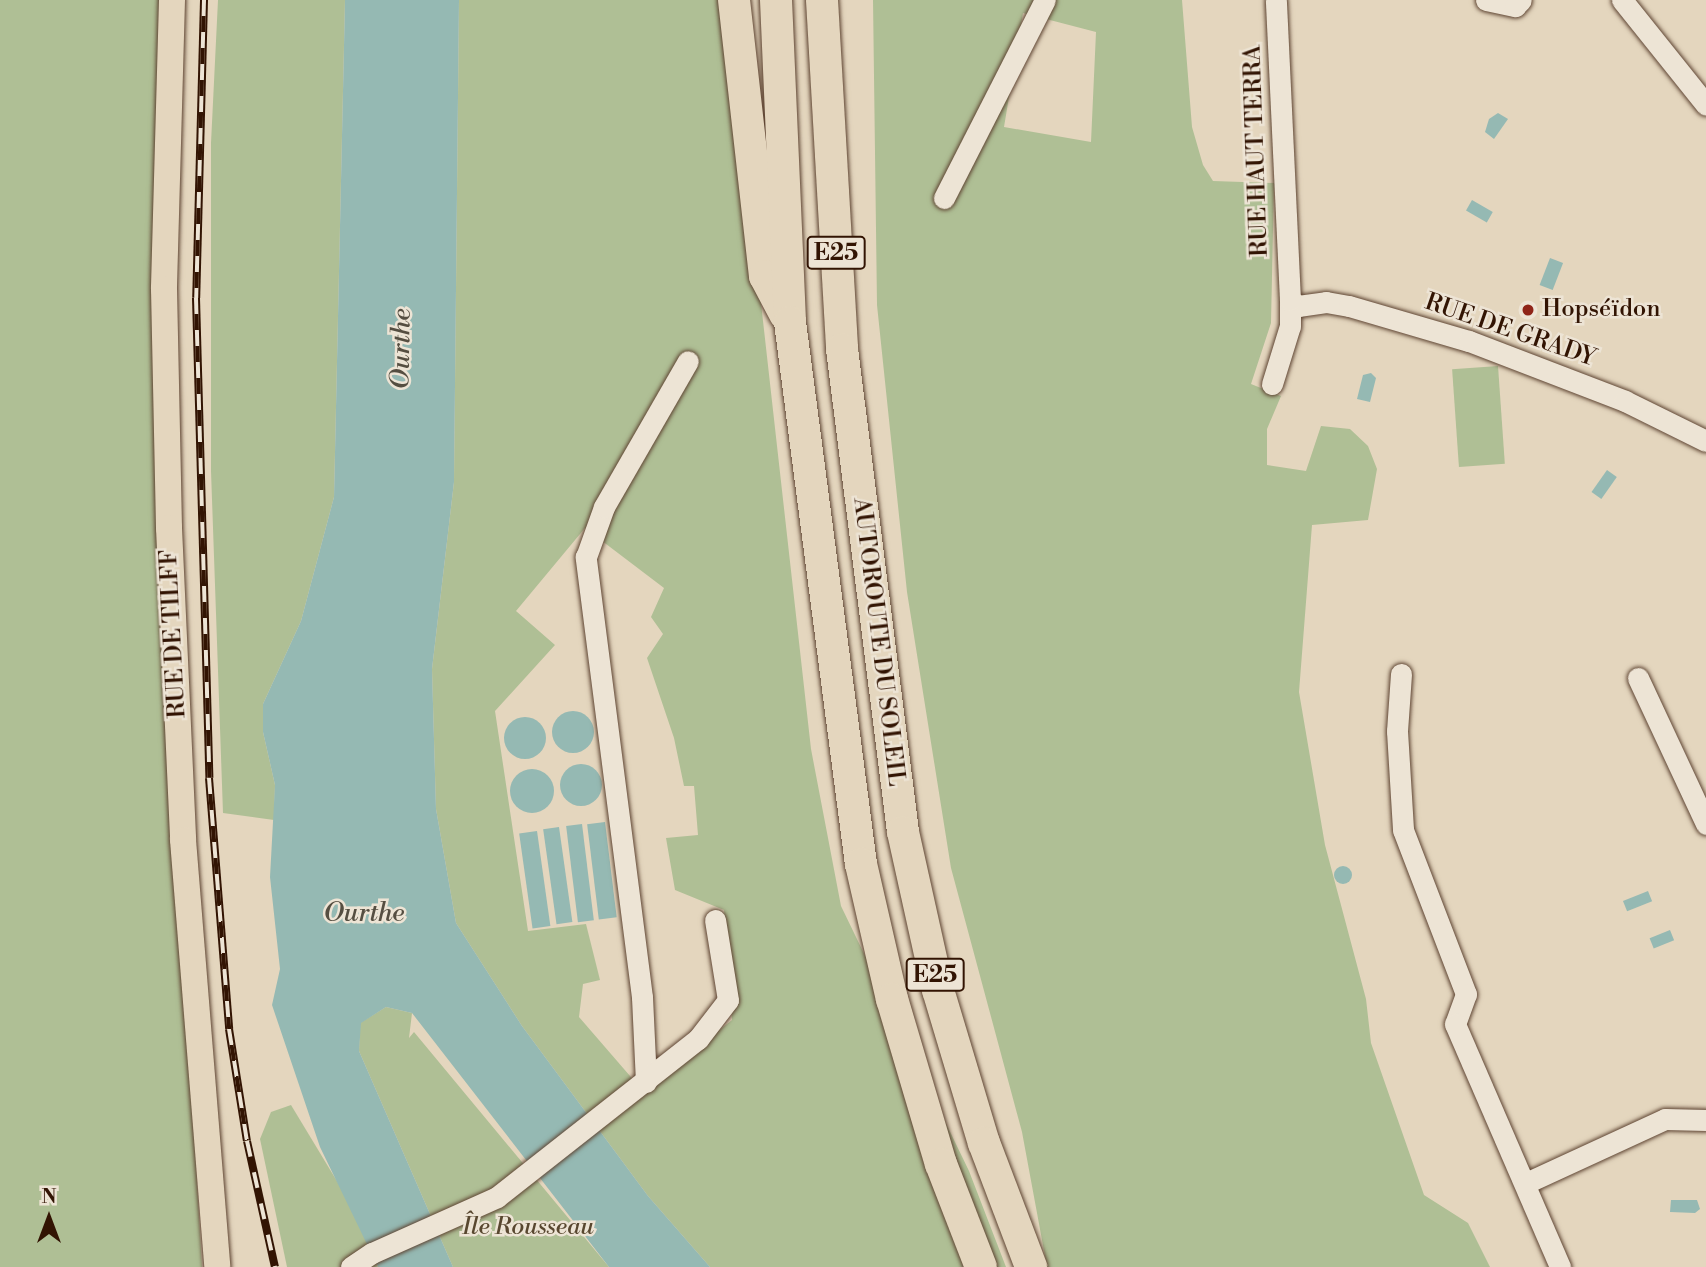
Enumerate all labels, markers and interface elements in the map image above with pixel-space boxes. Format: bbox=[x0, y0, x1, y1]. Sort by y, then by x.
street label: RUE HAUT TERRA bbox=[1239, 44, 1275, 258]
road number: E25 bbox=[806, 234, 866, 272]
street label: RUE DE GRADY bbox=[1421, 288, 1599, 374]
place label: Hopséïdon bbox=[1542, 296, 1661, 324]
marker: Hopséïdon bbox=[1520, 302, 1536, 318]
water label: Ourthe bbox=[386, 308, 418, 390]
street label: AUTOROUTE DU SOLEIL bbox=[846, 496, 910, 788]
street label: RUE DE TILFF bbox=[155, 549, 193, 719]
water label: Ourthe bbox=[324, 898, 404, 930]
road number: E25 bbox=[905, 956, 965, 994]
north arrow bbox=[14, 1183, 84, 1253]
text: N bbox=[41, 1185, 57, 1209]
park label: Île Rousseau bbox=[462, 1214, 594, 1242]

